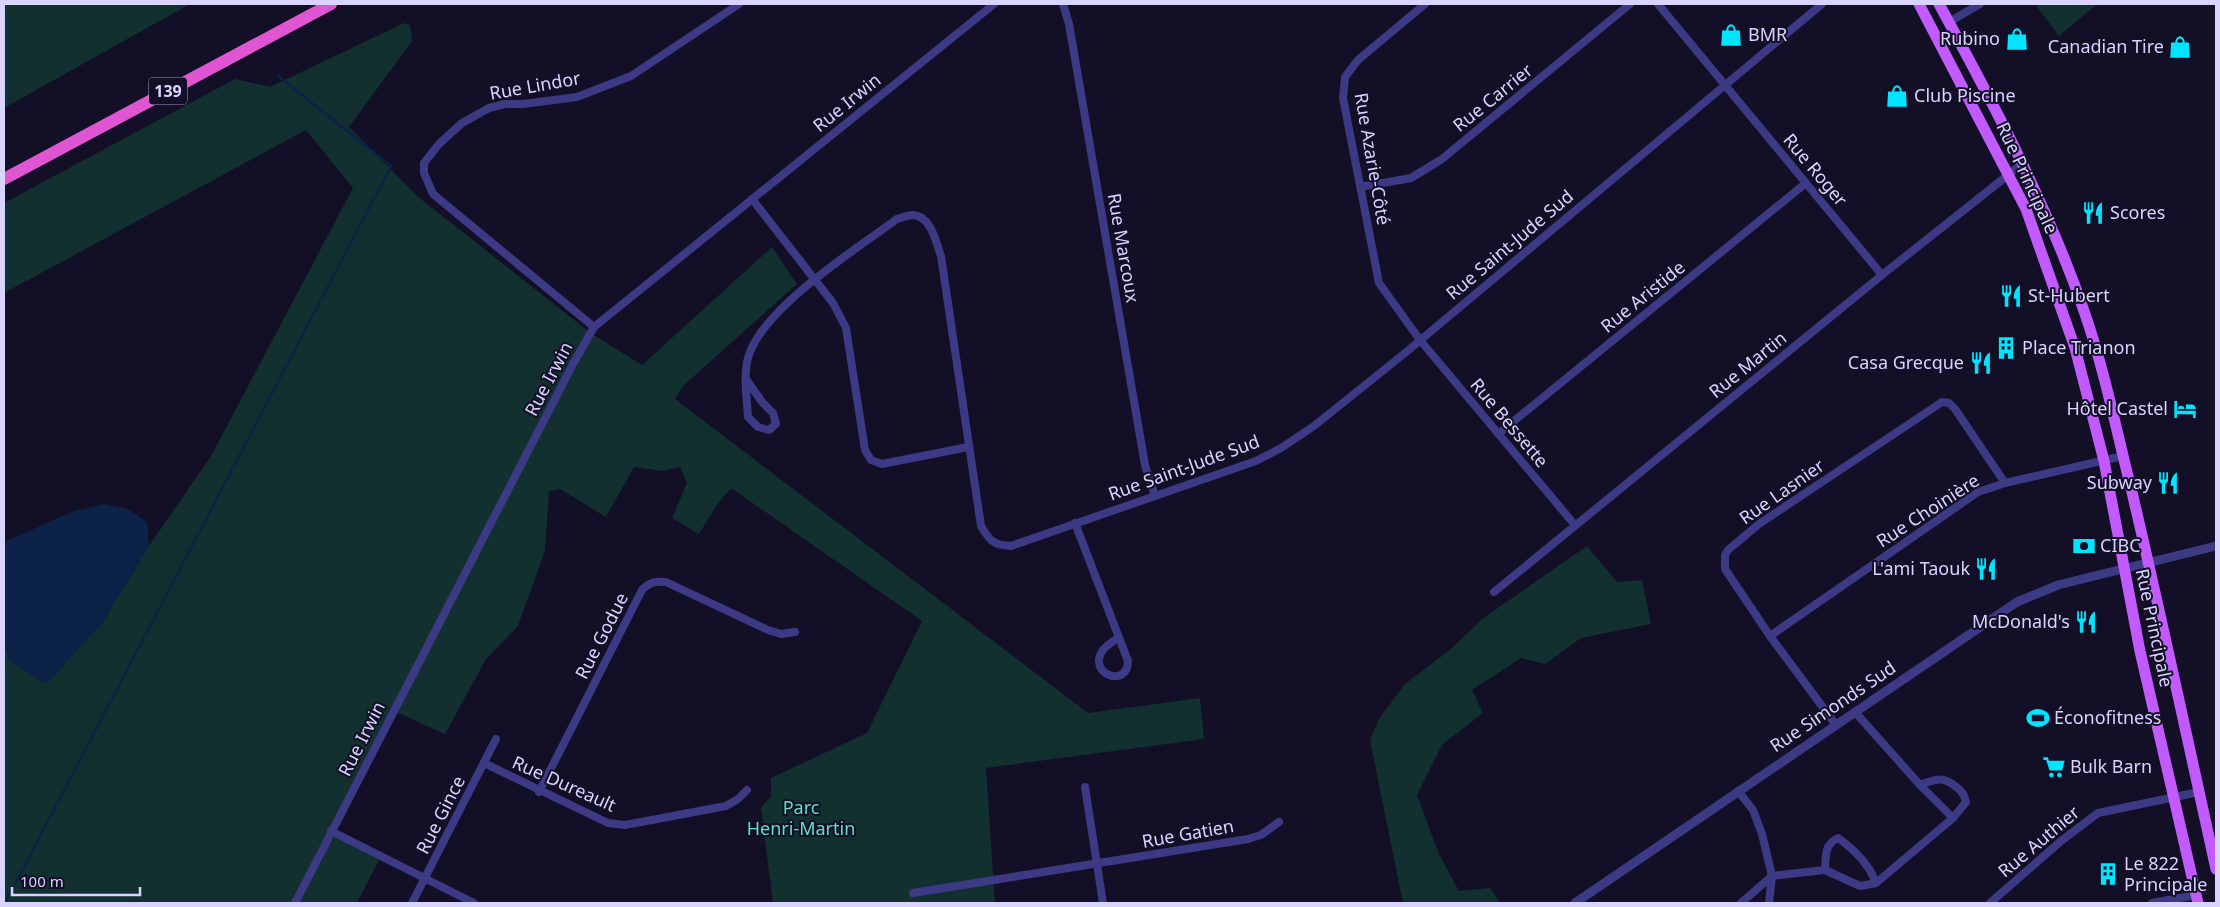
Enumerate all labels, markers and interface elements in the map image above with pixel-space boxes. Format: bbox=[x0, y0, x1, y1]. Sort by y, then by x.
shop icon: BMR bbox=[1718, 22, 1744, 48]
place label: BMR bbox=[1748, 22, 1787, 46]
place label: Rubino bbox=[1940, 26, 2000, 50]
shop icon: Rubino bbox=[2004, 26, 2030, 52]
place label: Canadian Tire bbox=[2048, 34, 2164, 58]
shop icon: Canadian Tire bbox=[2167, 34, 2193, 60]
street label: Rue Carrier bbox=[1448, 57, 1538, 137]
street label: Rue Lindor bbox=[488, 65, 583, 105]
street label: Rue Irwin bbox=[807, 68, 885, 137]
road number: 139 bbox=[149, 78, 187, 104]
shop icon: Club Piscine bbox=[1884, 83, 1910, 109]
place label: Club Piscine bbox=[1914, 83, 2016, 107]
street label: Rue Azarie-Côté bbox=[1350, 91, 1396, 227]
street label: Rue Principale bbox=[1992, 118, 2064, 237]
street label: Rue Roger bbox=[1778, 128, 1854, 211]
street label: Rue Saint-Jude Sud bbox=[1441, 184, 1578, 305]
street label: Rue Marcoux bbox=[1103, 191, 1146, 305]
restaurant icon: Scores bbox=[2080, 200, 2106, 226]
place label: Scores bbox=[2110, 200, 2165, 224]
street label: Rue Aristide bbox=[1595, 255, 1689, 338]
restaurant icon: St-Hubert bbox=[1998, 283, 2024, 309]
place label: St-Hubert bbox=[2028, 283, 2110, 307]
street label: Rue Martin bbox=[1704, 326, 1791, 403]
building icon: Place Trianon bbox=[1993, 335, 2019, 361]
place label: Place Trianon bbox=[2022, 335, 2136, 359]
street label: Rue Irwin bbox=[519, 337, 578, 420]
place label: Casa Grecque bbox=[1848, 350, 1964, 374]
restaurant icon: Casa Grecque bbox=[1968, 350, 1994, 376]
street label: Rue Bessette bbox=[1465, 373, 1554, 472]
place label: Hôtel Castel bbox=[2066, 396, 2168, 420]
hotel icon: Hôtel Castel bbox=[2172, 396, 2198, 422]
street label: Rue Saint-Jude Sud bbox=[1105, 429, 1263, 506]
street label: Rue Lasnier bbox=[1734, 453, 1829, 529]
street label: Rue Choinière bbox=[1871, 468, 1984, 552]
place label: Subway bbox=[2087, 470, 2153, 494]
restaurant icon: Subway bbox=[2155, 470, 2181, 496]
bank icon: CIBC bbox=[2071, 533, 2097, 559]
place label: CIBC bbox=[2100, 533, 2141, 557]
place label: L'ami Taouk bbox=[1872, 556, 1970, 580]
restaurant icon: L'ami Taouk bbox=[1973, 556, 1999, 582]
street label: Rue Principale bbox=[2131, 566, 2179, 689]
street label: Rue Godue bbox=[569, 588, 633, 683]
place label: McDonald's bbox=[1972, 609, 2070, 633]
restaurant icon: McDonald's bbox=[2073, 609, 2099, 635]
street label: Rue Simonds Sud bbox=[1765, 655, 1900, 757]
street label: Rue Irwin bbox=[332, 697, 390, 780]
sports icon: Éconofitness bbox=[2025, 705, 2051, 731]
place label: Éconofitness bbox=[2054, 705, 2161, 729]
street label: Rue Dureault bbox=[509, 750, 620, 817]
supermarket icon: Bulk Barn bbox=[2041, 754, 2067, 780]
place label: Bulk Barn bbox=[2070, 754, 2152, 778]
street label: Rue Gince bbox=[410, 771, 470, 858]
park label: Parc Henri-Martin bbox=[747, 795, 855, 840]
street label: Rue Authier bbox=[1992, 800, 2085, 882]
street label: Rue Gatien bbox=[1140, 813, 1236, 853]
place label: Le 822 Principale bbox=[2124, 851, 2207, 896]
building icon: Le 822 Principale bbox=[2095, 861, 2121, 887]
scale bar bbox=[12, 864, 140, 896]
text: 100 m bbox=[20, 871, 64, 891]

